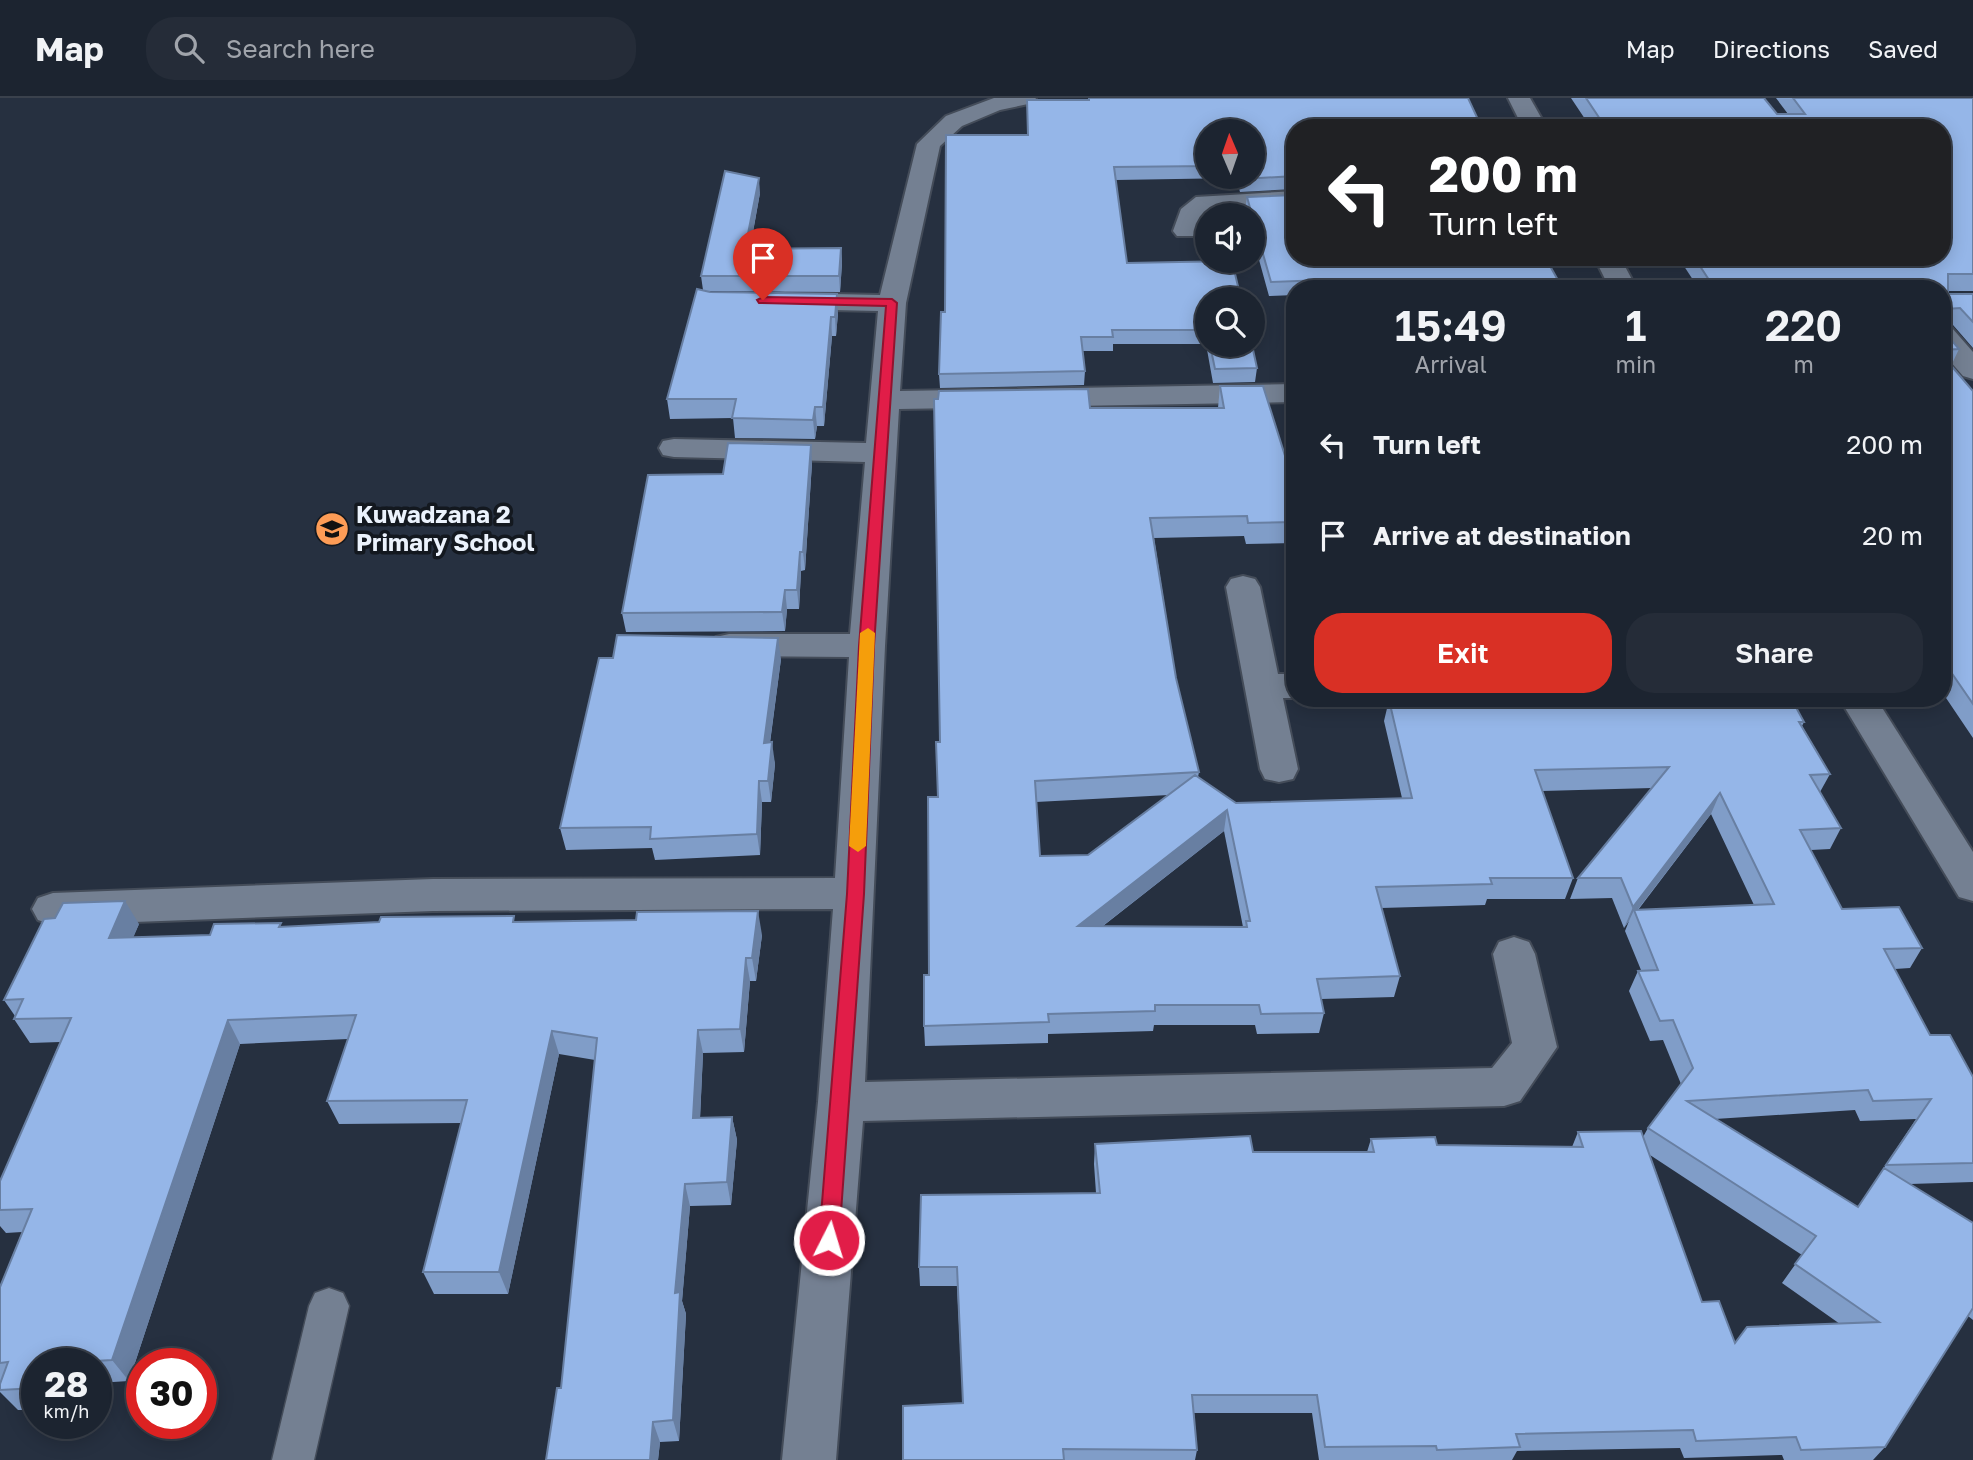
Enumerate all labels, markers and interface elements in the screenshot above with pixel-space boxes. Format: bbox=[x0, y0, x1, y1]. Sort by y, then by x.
search box bbox=[146, 17, 636, 80]
text: Map bbox=[35, 29, 104, 68]
icon: search bbox=[170, 29, 208, 67]
text: Search here bbox=[226, 33, 375, 64]
text: Map bbox=[1626, 34, 1675, 63]
text: Directions bbox=[1713, 34, 1830, 63]
text: Saved bbox=[1868, 34, 1938, 63]
north arrow bbox=[1195, 119, 1265, 189]
map controls bbox=[1195, 119, 1265, 357]
text: 200 m bbox=[1429, 144, 1578, 203]
icon: left bbox=[1314, 147, 1405, 238]
button: sound bbox=[1195, 203, 1265, 273]
text: Turn left bbox=[1429, 204, 1558, 242]
pin bbox=[733, 228, 793, 300]
icon: arrive bbox=[744, 239, 782, 277]
button: search bbox=[1195, 287, 1265, 357]
text: 15:49 bbox=[1395, 300, 1507, 350]
text: 1 bbox=[1625, 300, 1646, 350]
text: 220 bbox=[1765, 300, 1842, 350]
text: Arrival bbox=[1415, 350, 1487, 378]
text: min bbox=[1616, 350, 1656, 378]
text: m bbox=[1793, 350, 1814, 378]
icon: left bbox=[1314, 426, 1352, 464]
text: Turn left bbox=[1373, 429, 1481, 460]
text: 200 m bbox=[1846, 429, 1923, 460]
place label: Kuwadzana 2 Primary School bbox=[356, 499, 535, 556]
school or university icon: Kuwadzana 2 Primary School bbox=[313, 510, 351, 548]
icon: arrive bbox=[1314, 517, 1352, 555]
text: Arrive at destination bbox=[1373, 520, 1631, 551]
text: 20 m bbox=[1862, 520, 1923, 551]
button: Exit bbox=[1314, 613, 1612, 693]
button: Share bbox=[1626, 613, 1923, 693]
position arrow bbox=[792, 1203, 866, 1277]
speed limit sign: 30 bbox=[126, 1348, 217, 1439]
text: 28 bbox=[45, 1363, 88, 1405]
text: km/h bbox=[44, 1400, 89, 1422]

